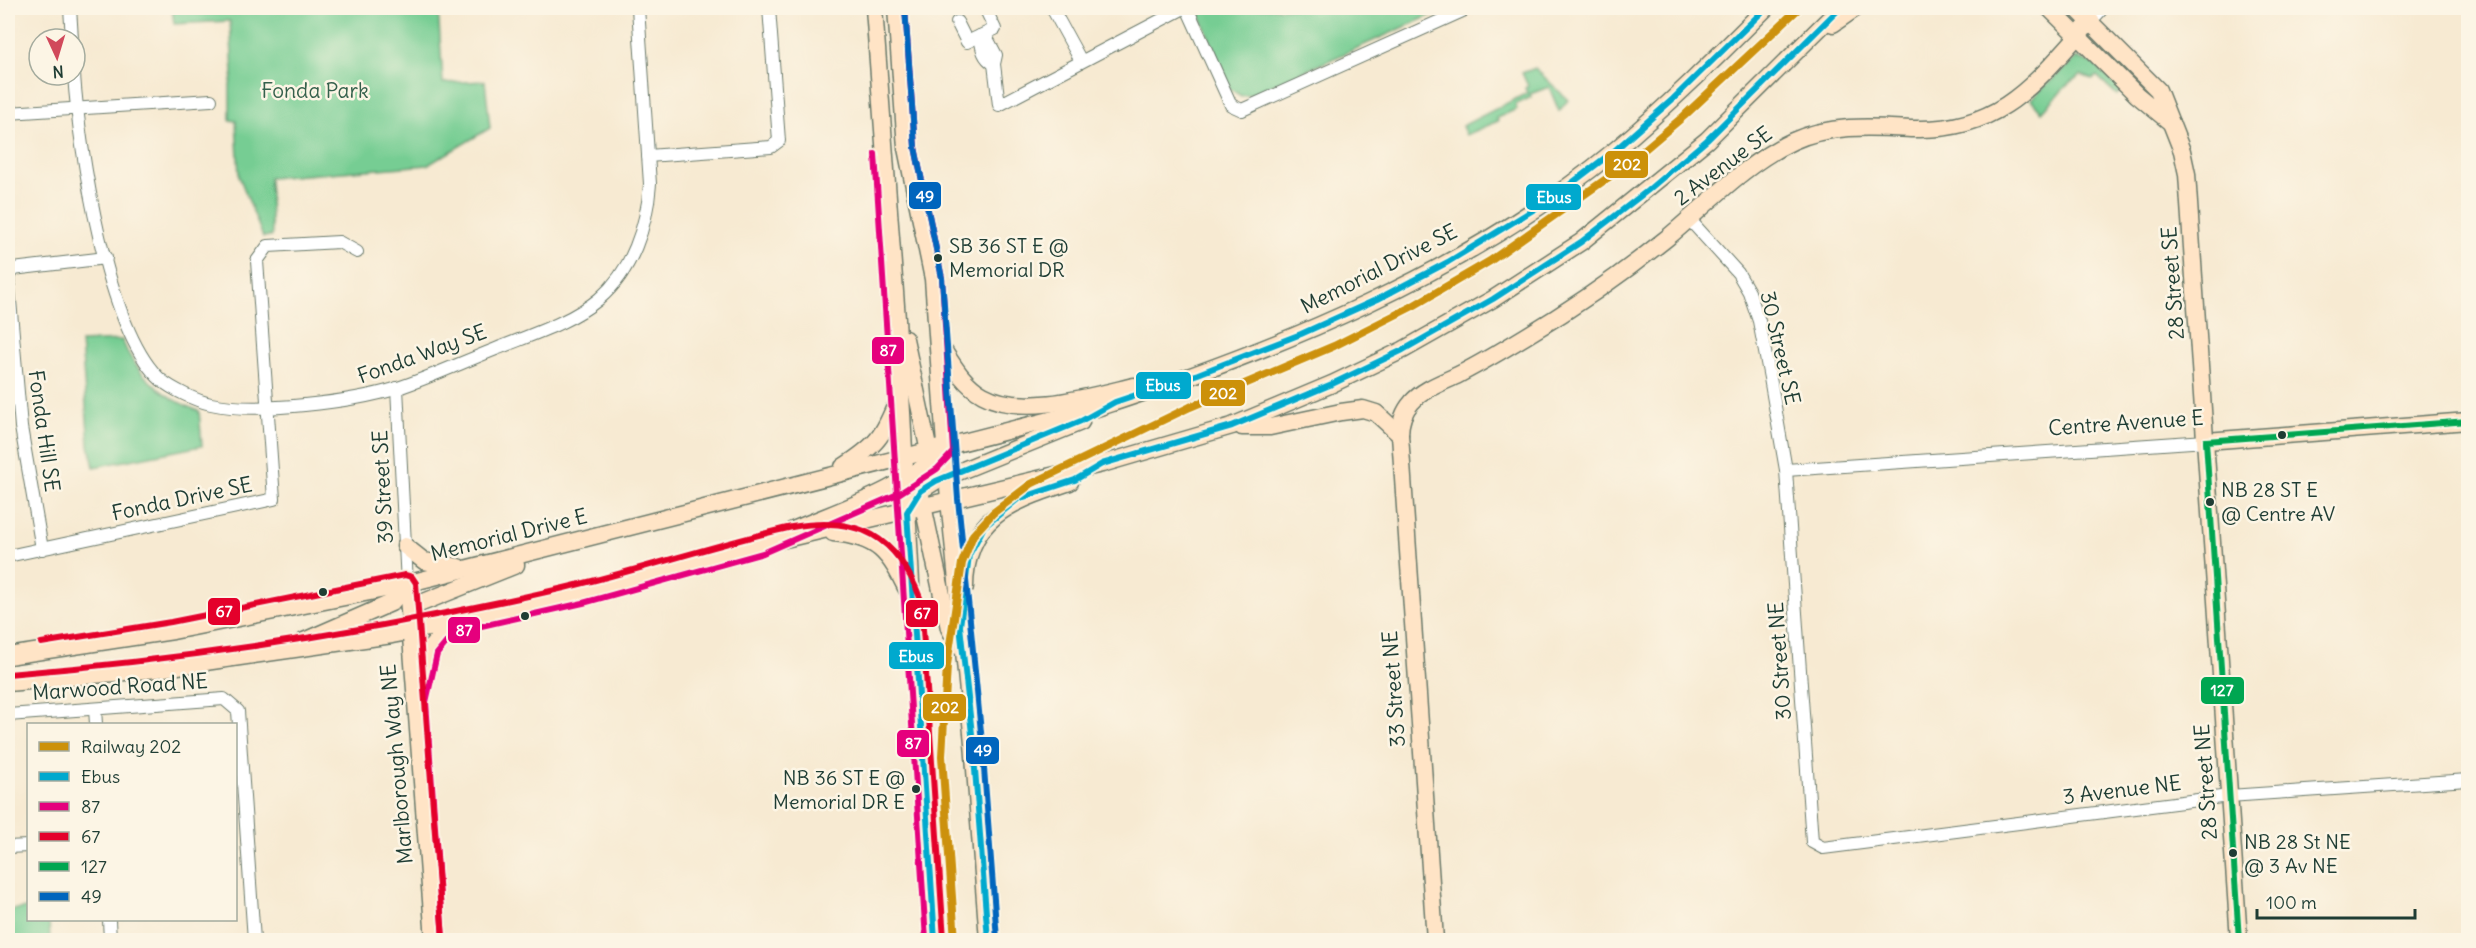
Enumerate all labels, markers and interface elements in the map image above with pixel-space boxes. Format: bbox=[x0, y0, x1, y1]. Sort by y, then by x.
north arrow bbox=[27, 27, 87, 87]
text: N bbox=[52, 62, 64, 82]
park label: Fonda Park bbox=[261, 77, 369, 104]
street label: 2 Avenue SE bbox=[1668, 120, 1777, 211]
line badge: 202 bbox=[1604, 150, 1649, 179]
text: 202 bbox=[1613, 154, 1641, 174]
line badge: 49 bbox=[908, 181, 942, 210]
line badge: Ebus bbox=[1525, 183, 1582, 211]
text: 49 bbox=[916, 186, 934, 206]
text: Ebus bbox=[1537, 187, 1571, 207]
street label: Memorial Drive SE bbox=[1296, 217, 1462, 320]
street label: 28 Street SE bbox=[2155, 225, 2190, 341]
place label: SB 36 ST E @ Memorial DR bbox=[949, 233, 1069, 282]
marker: SB 36 ST E @ Memorial DR bbox=[932, 252, 944, 264]
street label: 30 Street SE bbox=[1754, 288, 1807, 407]
street label: Fonda Way SE bbox=[354, 318, 490, 389]
line badge: 87 bbox=[871, 336, 905, 365]
text: 87 bbox=[879, 340, 897, 360]
street label: Fonda Hill SE bbox=[23, 368, 66, 493]
line badge: Ebus bbox=[1135, 371, 1192, 400]
text: Ebus bbox=[1146, 375, 1180, 395]
line badge: 202 bbox=[1200, 379, 1246, 407]
text: 202 bbox=[1209, 383, 1237, 403]
street label: Centre Avenue E bbox=[2047, 404, 2205, 441]
street label: 39 Street SE bbox=[366, 429, 399, 545]
unlabelled marker bbox=[2276, 429, 2288, 441]
street label: Fonda Drive SE bbox=[109, 470, 255, 527]
place label: NB 28 ST E @ Centre AV bbox=[2221, 477, 2335, 526]
marker: NB 28 ST E @ Centre AV bbox=[2204, 496, 2216, 508]
street label: Memorial Drive E bbox=[428, 502, 590, 567]
unlabelled marker bbox=[317, 586, 329, 598]
line badge: 67 bbox=[207, 597, 241, 626]
line badge: 67 bbox=[905, 599, 939, 628]
text: 67 bbox=[215, 601, 233, 621]
street label: 30 Street NE bbox=[1762, 601, 1797, 721]
text: 67 bbox=[913, 603, 931, 623]
unlabelled marker bbox=[519, 610, 531, 622]
line badge: 87 bbox=[447, 616, 481, 644]
text: 87 bbox=[455, 620, 473, 640]
street label: 33 Street NE bbox=[1376, 630, 1411, 748]
line badge: Ebus bbox=[888, 641, 945, 670]
text: Ebus bbox=[899, 646, 933, 666]
street label: Marlborough Way NE bbox=[374, 663, 419, 865]
street label: Marwood Road NE bbox=[31, 667, 209, 706]
line badge: 127 bbox=[2200, 676, 2245, 705]
text: 127 bbox=[2211, 680, 2234, 700]
line badge: 202 bbox=[922, 693, 967, 722]
text: 202 bbox=[931, 697, 959, 717]
legend bbox=[27, 723, 237, 921]
street label: 28 Street NE bbox=[2188, 723, 2223, 841]
line badge: 87 bbox=[896, 729, 930, 758]
text: 87 bbox=[904, 733, 922, 753]
text: Railway 202 bbox=[81, 735, 181, 758]
line badge: 49 bbox=[965, 736, 1000, 765]
text: 49 bbox=[974, 740, 992, 760]
text: Ebus bbox=[81, 765, 120, 788]
place label: NB 36 ST E @ Memorial DR E bbox=[773, 765, 905, 814]
street label: 3 Avenue NE bbox=[2061, 769, 2183, 810]
marker: NB 36 ST E @ Memorial DR E bbox=[910, 783, 922, 795]
text: 87 bbox=[81, 795, 100, 818]
text: 67 bbox=[81, 825, 100, 848]
place label: NB 28 St NE @ 3 Av NE bbox=[2244, 829, 2351, 878]
marker: NB 28 St NE @ 3 Av NE bbox=[2227, 847, 2239, 859]
text: 127 bbox=[81, 855, 107, 878]
scale bar bbox=[2257, 882, 2414, 920]
text: 49 bbox=[81, 885, 102, 908]
text: 100 m bbox=[2266, 891, 2317, 914]

